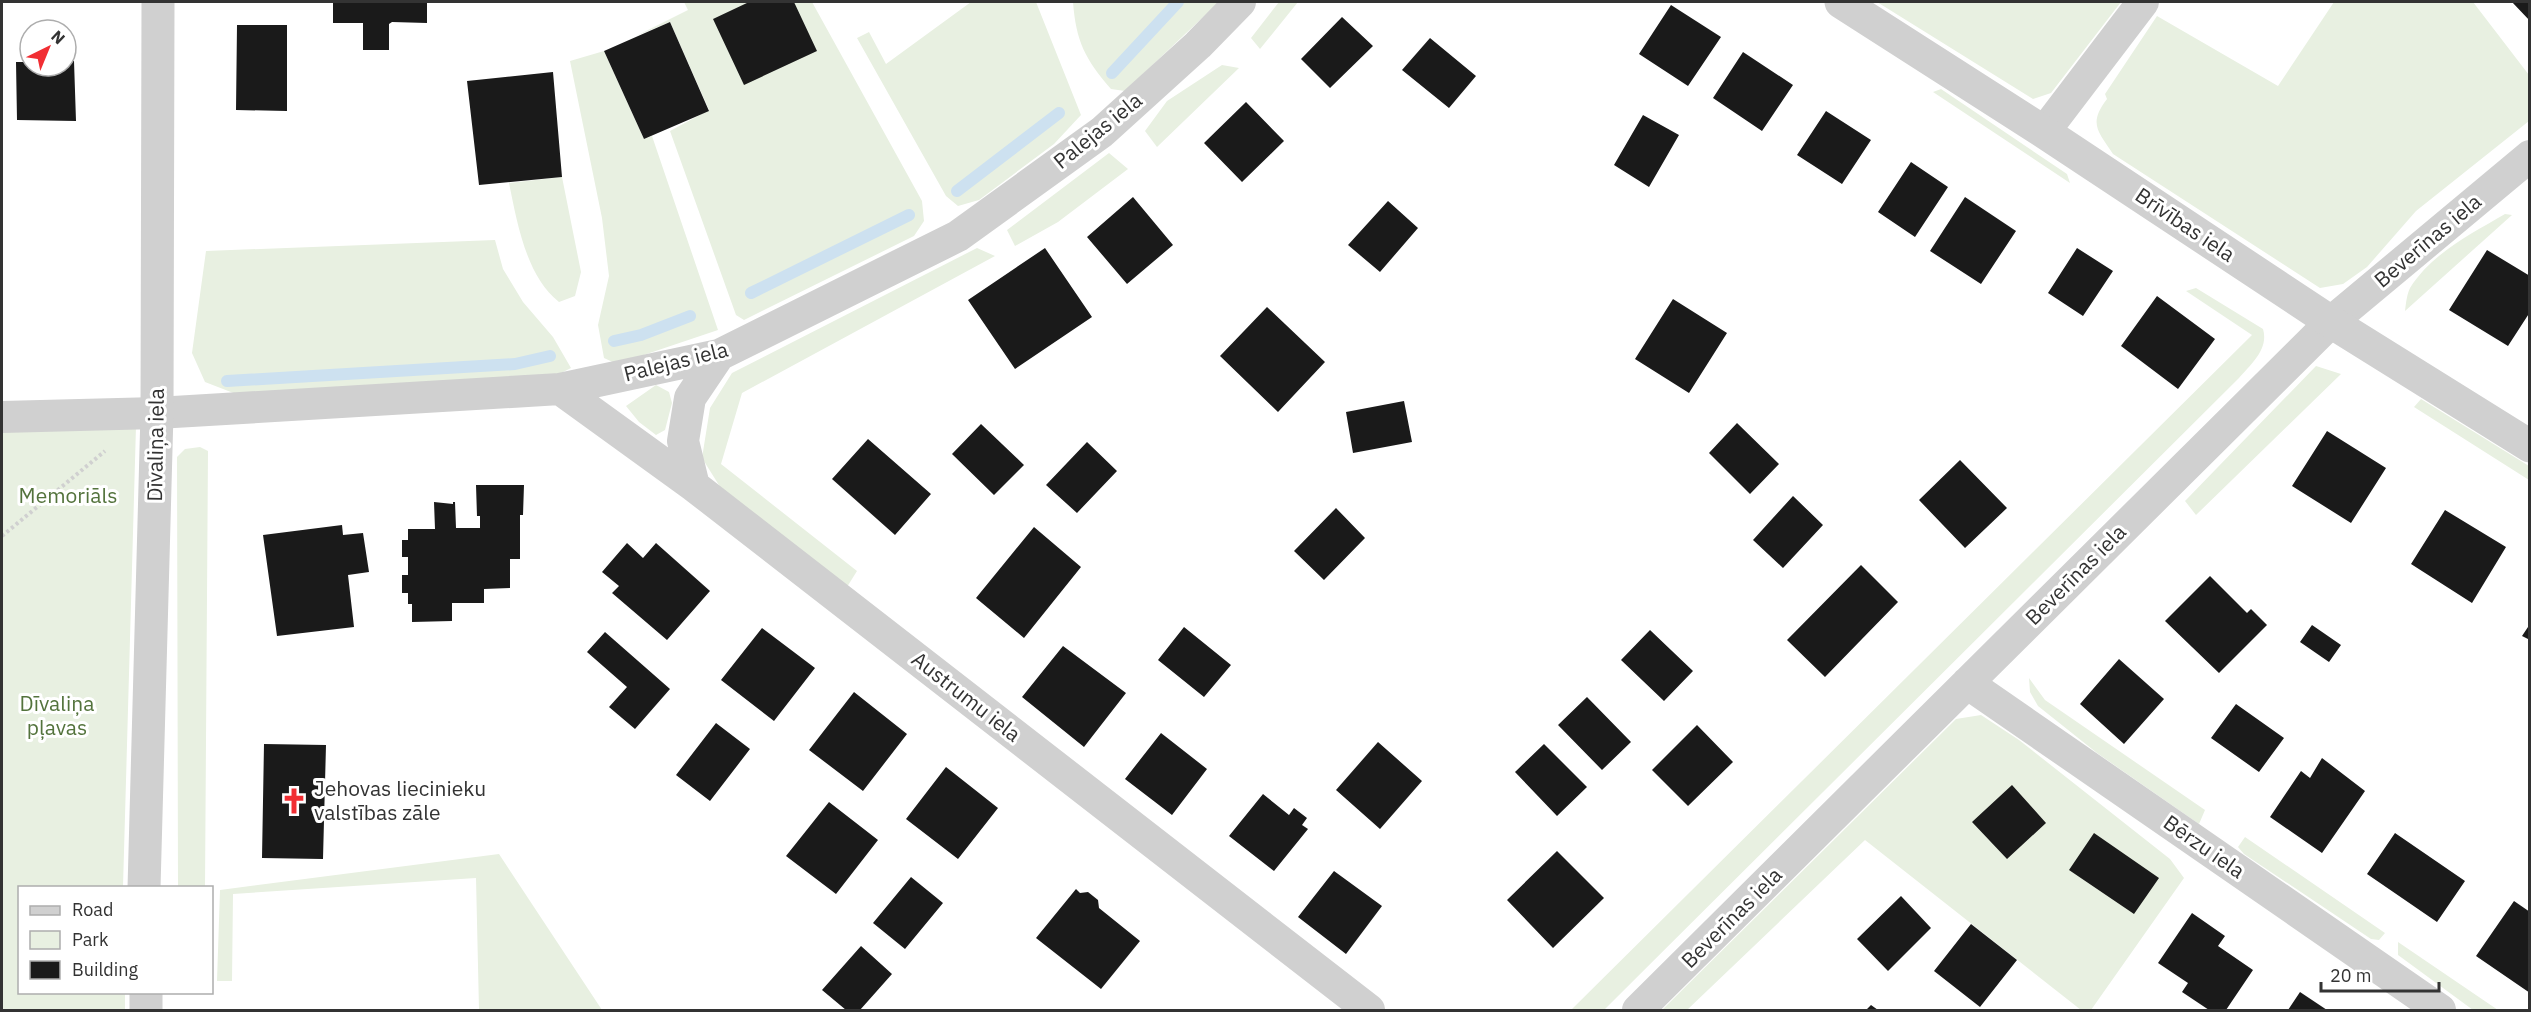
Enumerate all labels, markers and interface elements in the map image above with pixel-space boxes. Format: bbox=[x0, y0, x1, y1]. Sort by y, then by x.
north arrow bbox=[18, 18, 78, 78]
text: N bbox=[47, 26, 69, 48]
street label: Palejas iela bbox=[1047, 86, 1147, 175]
street label: Brīvības iela bbox=[2130, 181, 2241, 268]
street label: Beverīnas iela bbox=[2368, 187, 2487, 293]
street label: Palejas iela bbox=[621, 335, 731, 387]
street label: Dīvaliņa iela bbox=[140, 388, 170, 502]
park label: Memoriāls bbox=[19, 481, 117, 509]
street label: Beverīnas iela bbox=[2019, 518, 2132, 631]
street label: Austrumu iela bbox=[906, 645, 1027, 748]
park label: Dīvaliņa pļavas bbox=[20, 689, 94, 741]
place label: Jehovas liecinieku valstības zāle bbox=[314, 774, 486, 826]
church icon: Jehovas liecinieku valstības zāle bbox=[279, 786, 309, 816]
street label: Bērzu iela bbox=[2158, 808, 2251, 884]
street label: Beverīnas iela bbox=[1675, 861, 1788, 974]
legend bbox=[18, 886, 213, 994]
text: Road bbox=[72, 898, 113, 921]
text: Park bbox=[72, 928, 109, 951]
scale bar bbox=[2321, 955, 2440, 993]
text: Building bbox=[72, 958, 139, 981]
text: 20 m bbox=[2330, 964, 2372, 987]

